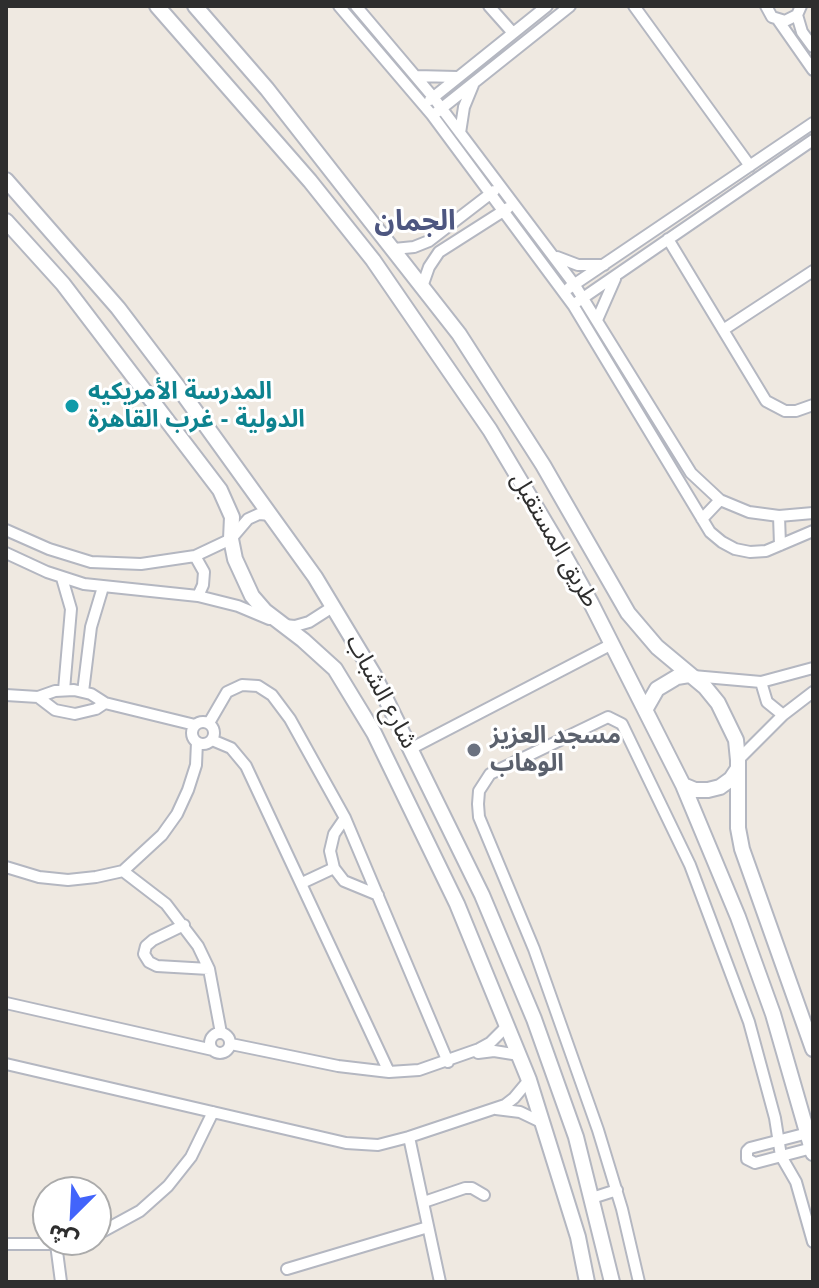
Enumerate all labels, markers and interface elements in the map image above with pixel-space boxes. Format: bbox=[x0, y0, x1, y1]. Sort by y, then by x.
district label: الجمان bbox=[374, 205, 456, 239]
place label: المدرسة الأمريكيه الدولية - غرب القاهرة bbox=[88, 378, 305, 434]
marker: المدرسة الأمريكيه الدولية - غرب القاهرة bbox=[63, 397, 81, 415]
street label: طريق المستقبل bbox=[504, 467, 604, 613]
street label: شارع الشباب bbox=[339, 630, 423, 754]
place label: مسجد العزيز الوهاب bbox=[490, 722, 621, 778]
marker: مسجد العزيز الوهاب bbox=[465, 741, 483, 759]
north arrow bbox=[32, 1176, 112, 1256]
text: ش bbox=[44, 1219, 82, 1254]

